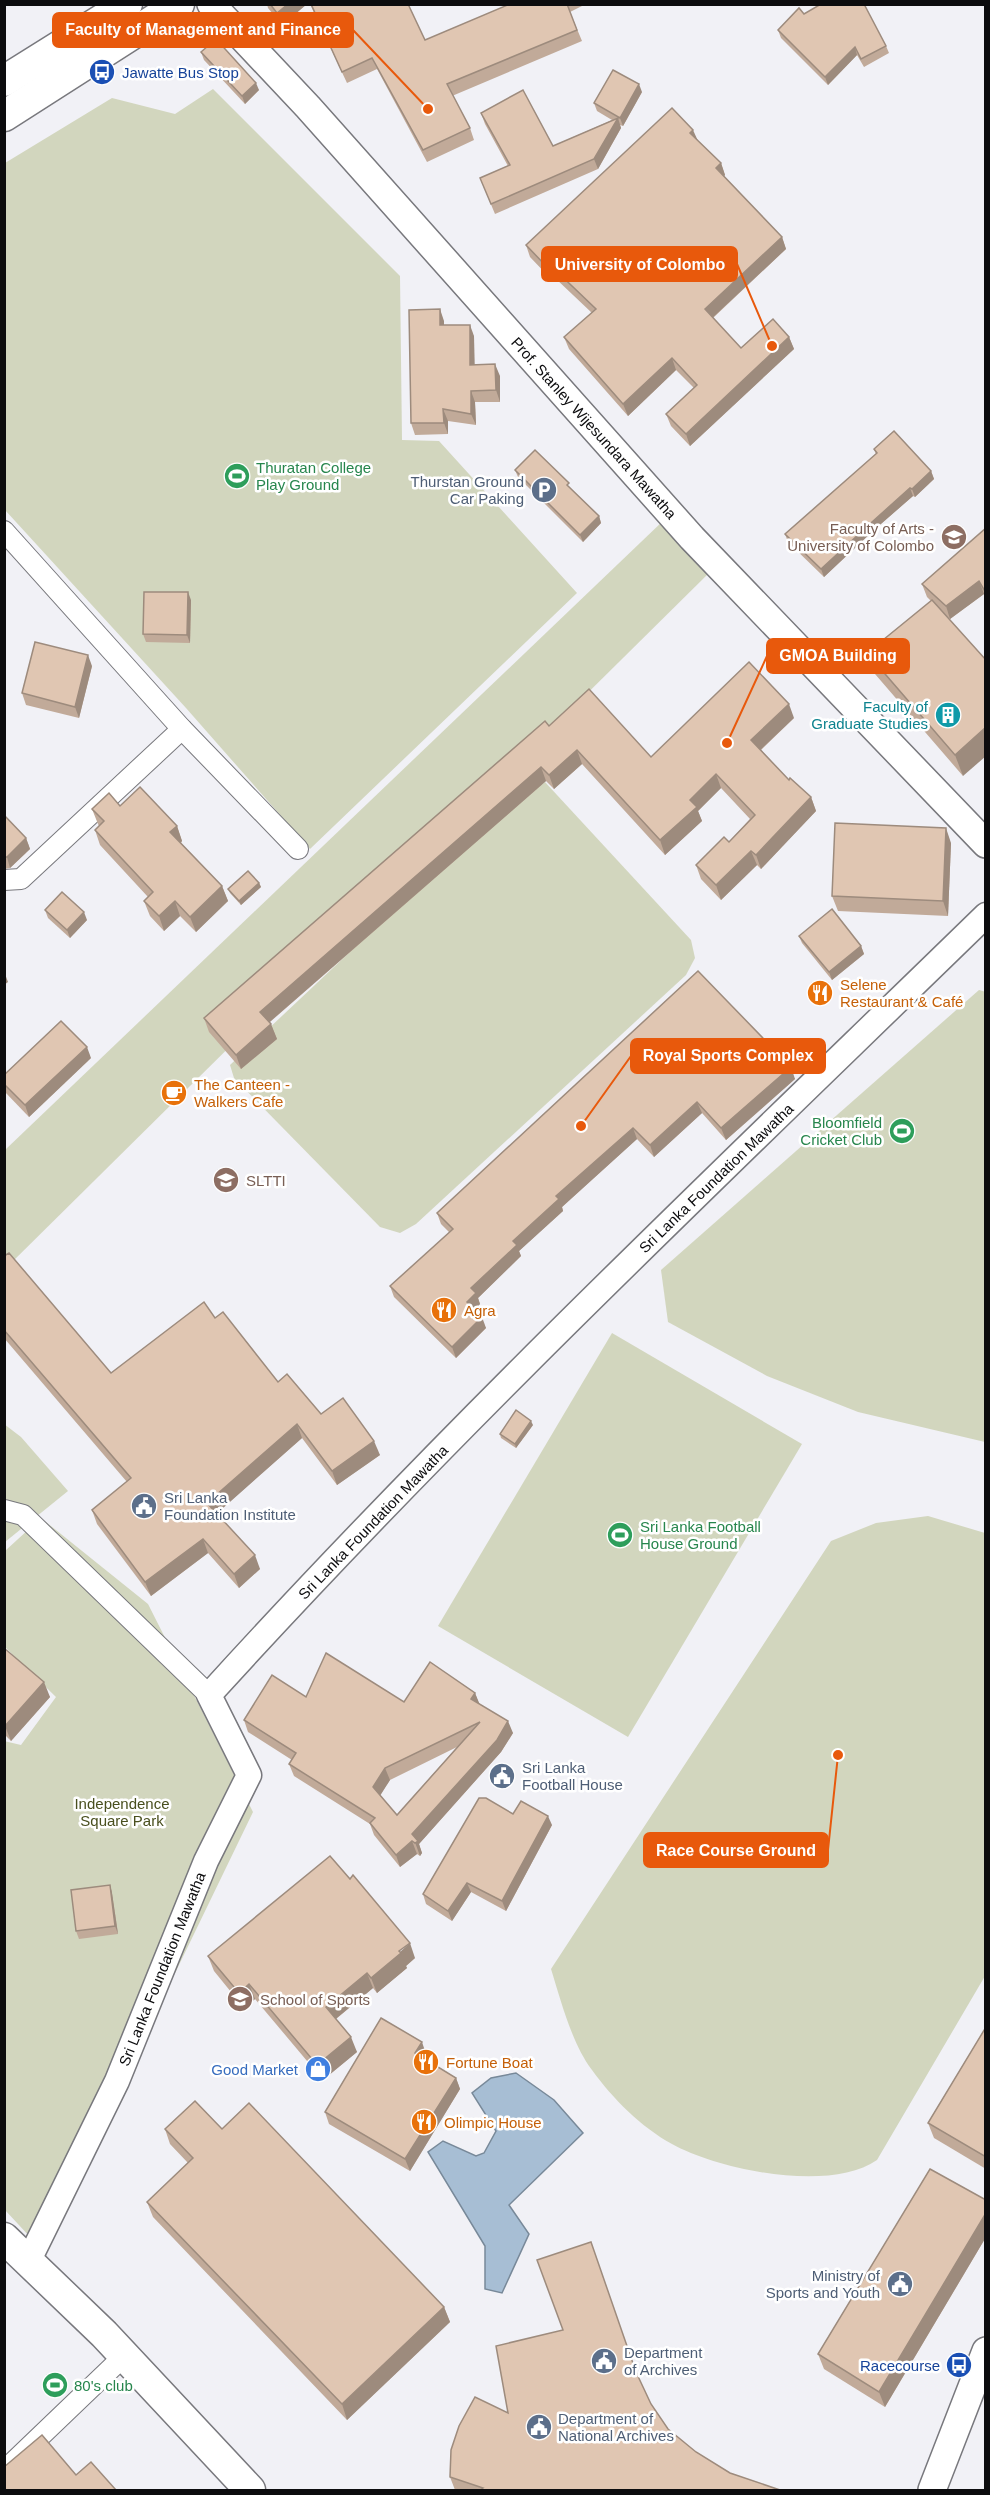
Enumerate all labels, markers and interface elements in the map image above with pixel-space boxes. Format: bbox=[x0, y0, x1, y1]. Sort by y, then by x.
callout: Faculty of Management and Finance bbox=[53, 13, 353, 47]
text: Faculty of Management and Finance bbox=[65, 21, 341, 38]
bus stop icon: Jawatte Bus Stop bbox=[87, 57, 117, 87]
place label: Jawatte Bus Stop bbox=[122, 64, 239, 81]
callout: University of Colombo bbox=[542, 247, 737, 281]
text: University of Colombo bbox=[555, 256, 726, 273]
street label: Prof. Stanley Wijesundara Mawatha bbox=[508, 334, 681, 523]
place label: Thuratan College Play Ground bbox=[256, 459, 371, 493]
sports icon: Thuratan College Play Ground bbox=[222, 461, 252, 491]
place label: Thurstan Ground Car Paking bbox=[411, 473, 524, 507]
parking icon: Thurstan Ground Car Paking bbox=[529, 475, 559, 505]
place label: Faculty of Arts - University of Colombo bbox=[787, 520, 934, 554]
school or university icon: Faculty of Arts - University of Colombo bbox=[939, 522, 969, 552]
callout: GMOA Building bbox=[767, 639, 909, 673]
text: GMOA Building bbox=[779, 647, 897, 664]
place label: Faculty of Graduate Studies bbox=[811, 698, 929, 732]
building icon: Faculty of Graduate Studies bbox=[933, 700, 963, 730]
place label: Selene Restaurant & Café bbox=[840, 976, 963, 1010]
restaurant icon: Selene Restaurant & Café bbox=[805, 978, 835, 1008]
callout: Royal Sports Complex bbox=[631, 1039, 825, 1073]
text: Royal Sports Complex bbox=[643, 1047, 813, 1064]
place label: The Canteen - Walkers Cafe bbox=[194, 1076, 290, 1110]
cafe icon: The Canteen - Walkers Cafe bbox=[159, 1078, 189, 1108]
street label: Sri Lanka Foundation Mawatha bbox=[635, 1099, 797, 1256]
place label: Bloomfield Cricket Club bbox=[800, 1114, 882, 1148]
sports icon: Bloomfield Cricket Club bbox=[887, 1116, 917, 1146]
school or university icon: SLTTI bbox=[211, 1165, 241, 1195]
place label: SLTTI bbox=[246, 1172, 286, 1189]
restaurant icon: Agra bbox=[429, 1295, 459, 1325]
place label: Agra bbox=[464, 1302, 496, 1319]
street label: Sri Lanka Foundation Mawatha bbox=[295, 1441, 452, 1603]
place label: Sri Lanka Foundation Institute bbox=[164, 1489, 296, 1523]
public building icon: Sri Lanka Foundation Institute bbox=[129, 1491, 159, 1521]
place label: Sri Lanka Football House Ground bbox=[640, 1518, 761, 1552]
sports icon: Sri Lanka Football House Ground bbox=[605, 1520, 635, 1550]
place label: Sri Lanka Football House bbox=[522, 1759, 623, 1793]
public building icon: Sri Lanka Football House bbox=[487, 1761, 517, 1791]
park label: Independence Square Park bbox=[74, 1795, 170, 1829]
callout: Race Course Ground bbox=[644, 1833, 828, 1867]
text: Race Course Ground bbox=[656, 1842, 816, 1859]
street label: Sri Lanka Foundation Mawatha bbox=[115, 1869, 209, 2068]
school or university icon: School of Sports bbox=[225, 1984, 255, 2014]
place label: School of Sports bbox=[260, 1991, 370, 2008]
restaurant icon: Fortune Boat bbox=[411, 2047, 441, 2077]
shop icon: Good Market bbox=[303, 2054, 333, 2084]
place label: Fortune Boat bbox=[446, 2054, 534, 2071]
place label: Good Market bbox=[211, 2061, 299, 2078]
restaurant icon: Olimpic House bbox=[409, 2107, 439, 2137]
place label: Olimpic House bbox=[444, 2114, 542, 2131]
place label: Ministry of Sports and Youth bbox=[766, 2267, 881, 2301]
public building icon: Ministry of Sports and Youth bbox=[885, 2269, 915, 2299]
place label: Department of Archives bbox=[624, 2344, 703, 2378]
public building icon: Department of Archives bbox=[589, 2346, 619, 2376]
bus stop icon: Racecourse bbox=[944, 2350, 974, 2380]
place label: Racecourse bbox=[860, 2357, 940, 2374]
sports icon: 80's club bbox=[40, 2370, 70, 2400]
place label: 80's club bbox=[74, 2377, 133, 2394]
place label: Department of National Archives bbox=[558, 2410, 674, 2444]
public building icon: Department of National Archives bbox=[524, 2412, 554, 2442]

